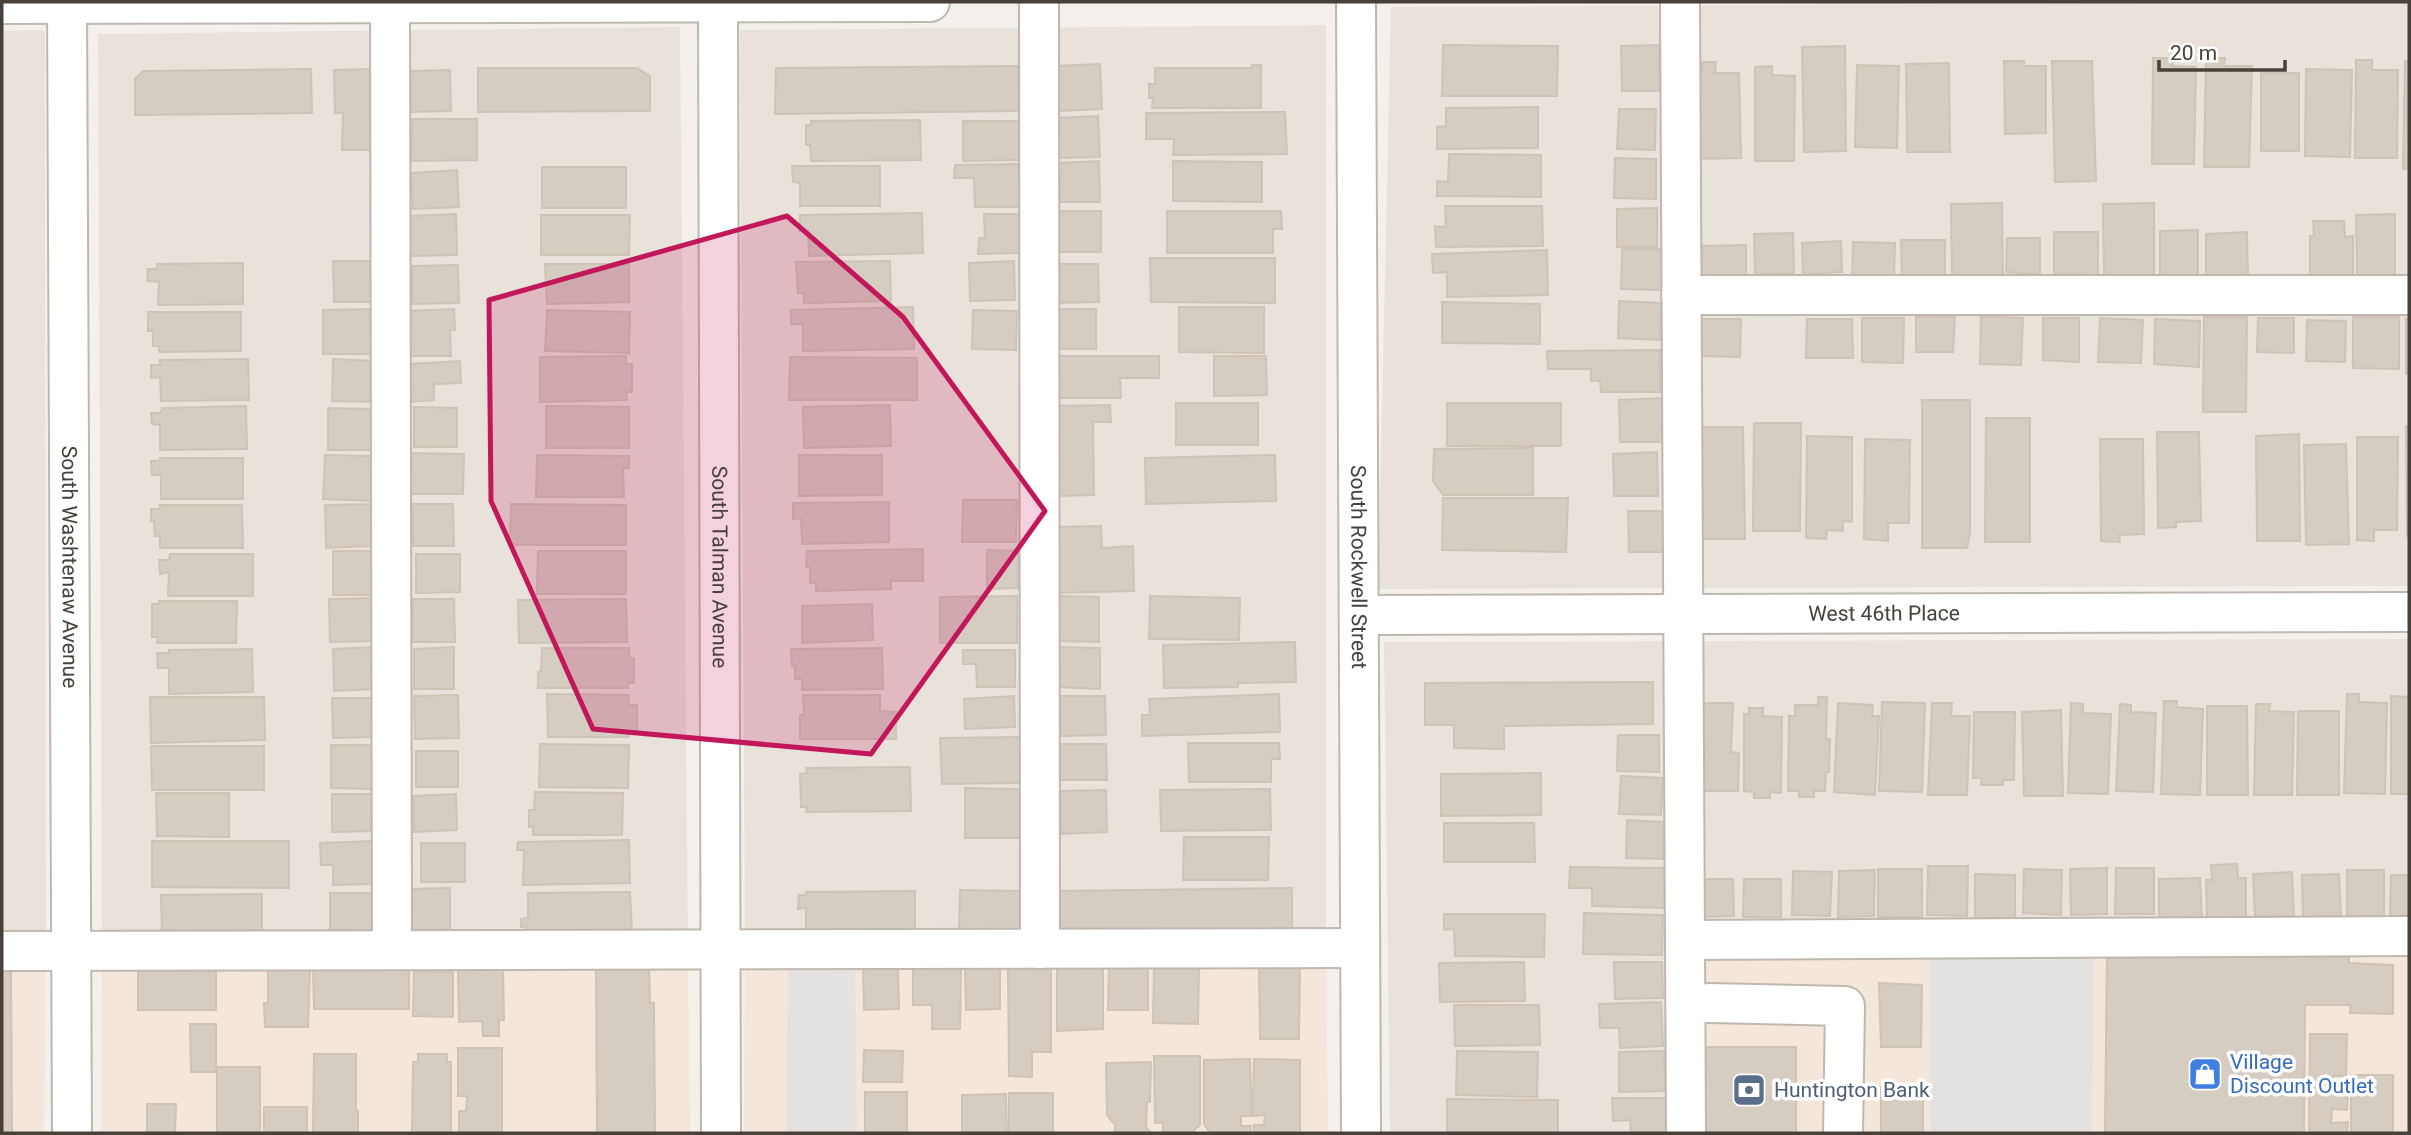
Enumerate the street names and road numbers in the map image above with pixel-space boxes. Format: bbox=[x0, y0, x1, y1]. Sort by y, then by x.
street label: South Washtenaw Avenue bbox=[57, 446, 82, 688]
street label: South Rockwell Street bbox=[1346, 465, 1371, 669]
street label: South Talman Avenue bbox=[707, 466, 732, 668]
street label: West 46th Place bbox=[1808, 601, 1960, 626]

